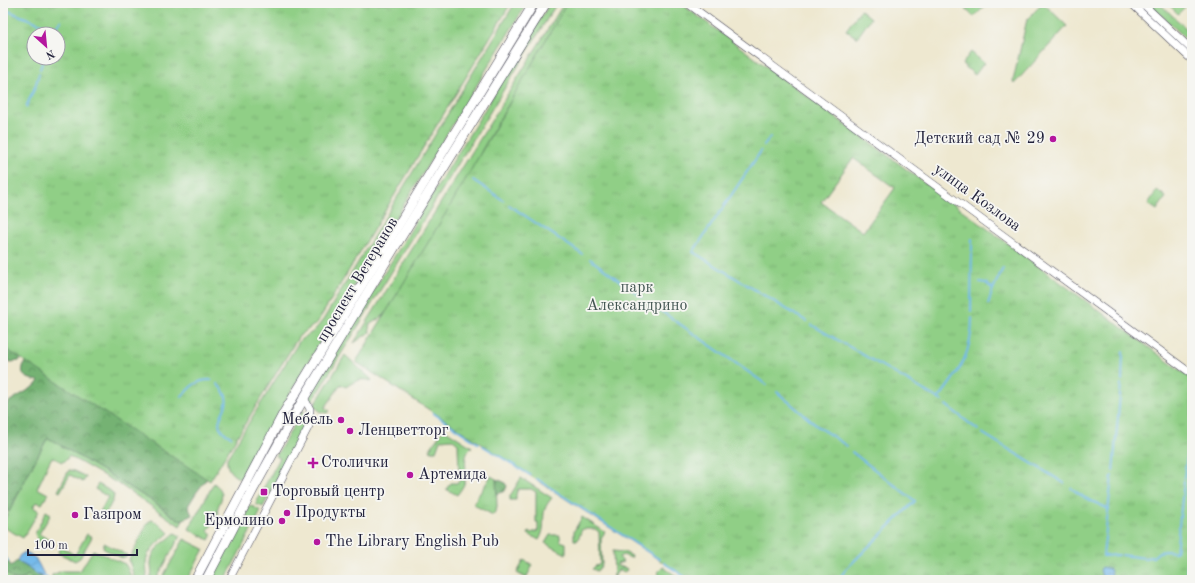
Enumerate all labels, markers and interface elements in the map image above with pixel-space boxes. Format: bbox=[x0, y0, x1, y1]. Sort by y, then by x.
north arrow bbox=[26, 26, 66, 66]
text: N bbox=[43, 47, 56, 61]
place label: Детский сад № 29 bbox=[914, 131, 1045, 147]
marker: Детский сад № 29 bbox=[1048, 134, 1058, 144]
street label: улица Козлова bbox=[930, 161, 1024, 235]
street label: проспект Ветеранов bbox=[315, 215, 401, 345]
park label: парк Александрино bbox=[587, 280, 687, 314]
place label: Мебель bbox=[281, 412, 333, 428]
marker: Мебель bbox=[336, 415, 346, 425]
place label: Ленцветторг bbox=[358, 423, 449, 439]
marker: Ленцветторг bbox=[345, 426, 355, 436]
place label: Столички bbox=[321, 455, 389, 471]
marker: Столички bbox=[308, 458, 318, 468]
place label: Артемида bbox=[418, 467, 487, 483]
marker: Артемида bbox=[405, 470, 415, 480]
place label: Торговый центр bbox=[272, 484, 385, 500]
marker: Торговый центр bbox=[259, 487, 269, 497]
place label: Продукты bbox=[295, 505, 366, 521]
place label: Газпром bbox=[83, 507, 142, 523]
marker: Продукты bbox=[282, 508, 292, 518]
marker: Газпром bbox=[70, 510, 80, 520]
place label: Ермолино bbox=[204, 513, 274, 529]
marker: Ермолино bbox=[277, 516, 287, 526]
scale bar bbox=[28, 531, 137, 557]
place label: The Library English Pub bbox=[325, 534, 499, 550]
marker: The Library English Pub bbox=[312, 537, 322, 547]
text: 100 m bbox=[34, 540, 68, 552]

